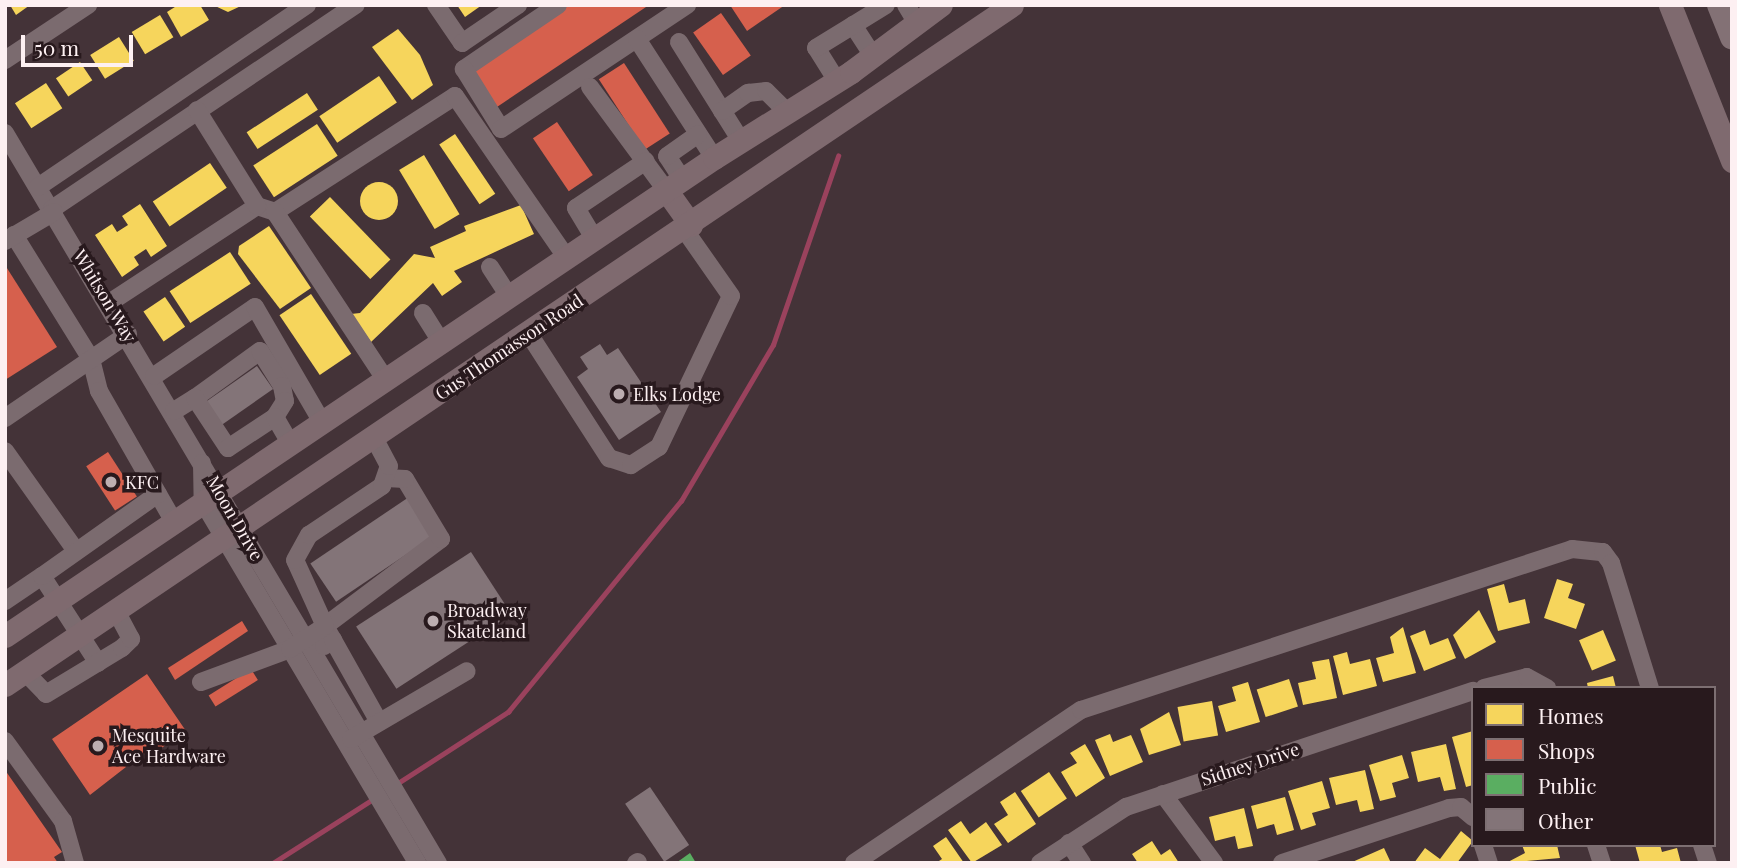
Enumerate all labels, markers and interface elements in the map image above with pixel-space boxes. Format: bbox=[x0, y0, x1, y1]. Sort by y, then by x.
scale bar bbox=[24, 21, 136, 65]
text: 50 m bbox=[34, 33, 79, 61]
street label: Whitson Way bbox=[69, 246, 141, 346]
street label: Gus Thomasson Road bbox=[431, 289, 587, 405]
place label: Elks Lodge bbox=[633, 383, 721, 405]
marker: Elks Lodge bbox=[611, 386, 627, 402]
place label: KFC bbox=[125, 471, 159, 493]
street label: Moon Drive bbox=[202, 472, 268, 564]
marker: KFC bbox=[103, 474, 119, 490]
place label: Broadway Skateland bbox=[447, 600, 527, 642]
marker: Broadway Skateland bbox=[425, 613, 441, 629]
legend bbox=[1471, 686, 1716, 847]
text: Homes bbox=[1538, 701, 1604, 729]
place label: Mesquite Ace Hardware bbox=[112, 725, 226, 768]
text: Shops bbox=[1538, 736, 1595, 764]
marker: Mesquite Ace Hardware bbox=[90, 738, 106, 754]
street label: Sidney Drive bbox=[1198, 738, 1302, 790]
text: Public bbox=[1538, 771, 1596, 799]
text: Other bbox=[1538, 806, 1593, 834]

